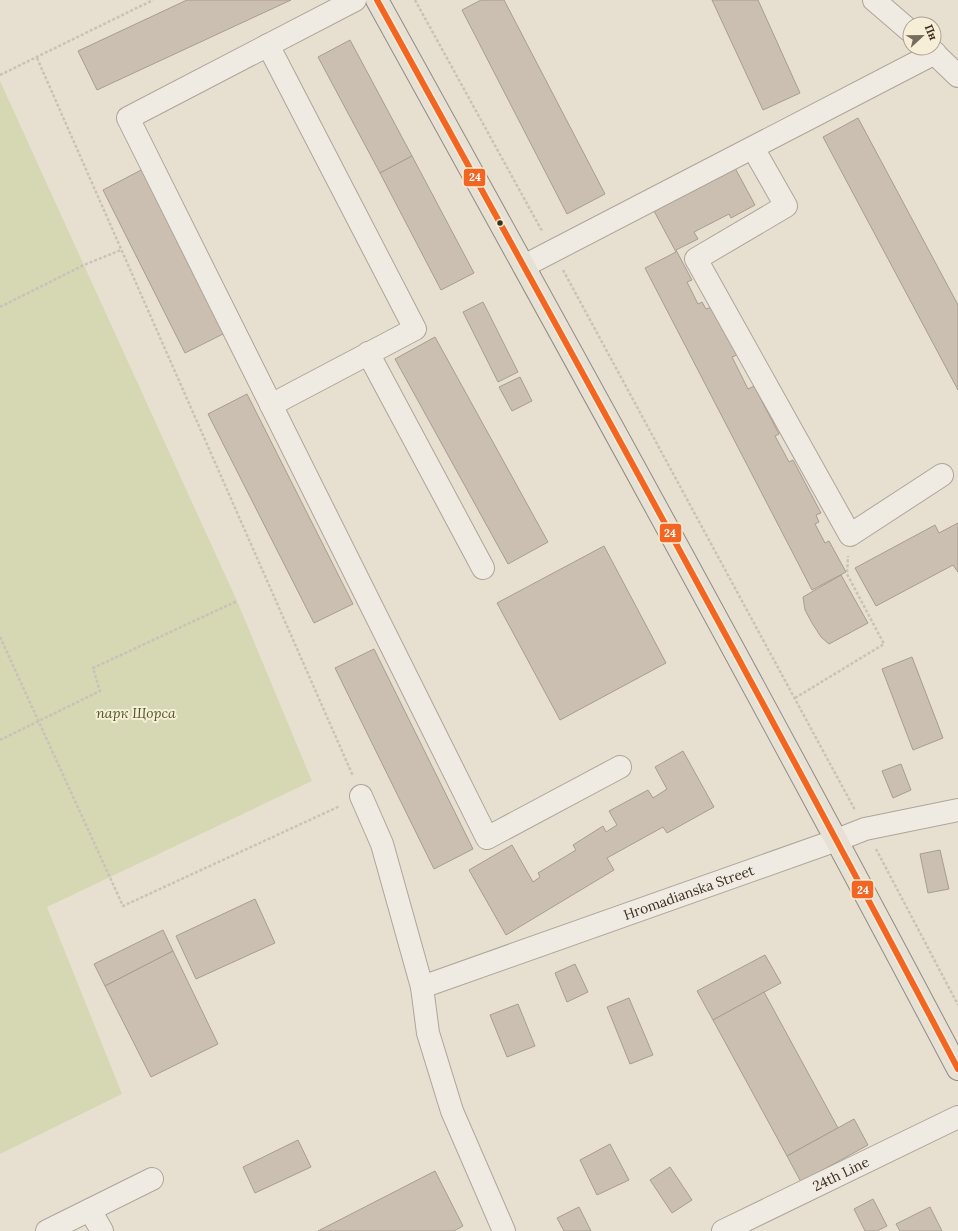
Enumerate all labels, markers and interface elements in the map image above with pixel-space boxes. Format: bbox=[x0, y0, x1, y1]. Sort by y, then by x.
north arrow bbox=[902, 16, 942, 56]
text: Пн bbox=[922, 22, 941, 42]
line badge: 24 bbox=[463, 168, 486, 187]
text: 24 bbox=[469, 170, 481, 184]
unlabelled marker bbox=[495, 218, 505, 228]
line badge: 24 bbox=[659, 523, 682, 543]
text: 24 bbox=[664, 526, 676, 540]
park label: парк Щорса bbox=[96, 704, 176, 722]
street label: Hromadianska Street bbox=[621, 861, 757, 924]
line badge: 24 bbox=[851, 880, 874, 899]
text: 24 bbox=[857, 883, 869, 897]
street label: 24th Line bbox=[810, 1152, 872, 1195]

